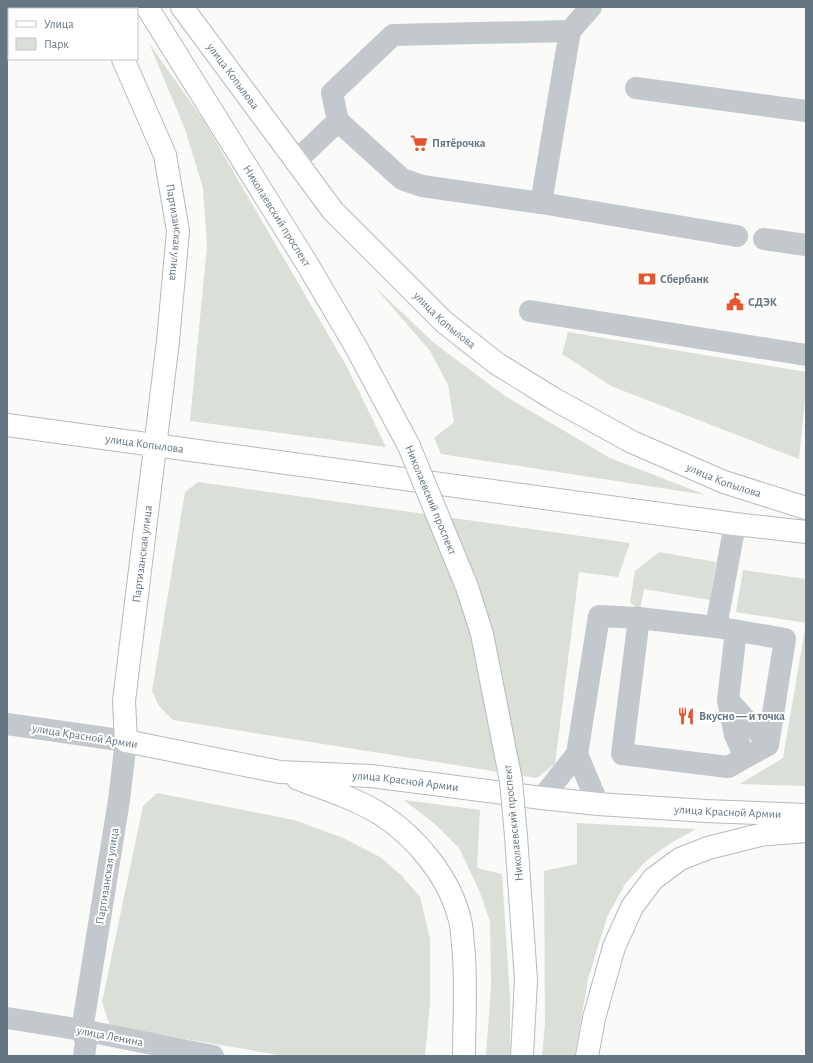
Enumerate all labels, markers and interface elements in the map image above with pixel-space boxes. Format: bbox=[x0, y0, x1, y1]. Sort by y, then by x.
legend bbox=[8, 8, 138, 60]
text: Улица bbox=[44, 18, 74, 30]
text: Парк bbox=[44, 38, 69, 50]
street label: улица Копылова bbox=[203, 40, 262, 112]
supermarket icon: Пятёрочка bbox=[409, 133, 429, 153]
place label: Пятёрочка bbox=[432, 137, 486, 149]
street label: Николаевский проспект bbox=[241, 163, 314, 269]
street label: Партизанская улица bbox=[164, 183, 184, 282]
bank icon: Сбербанк bbox=[637, 269, 657, 289]
place label: Сбербанк bbox=[660, 273, 709, 285]
street label: улица Копылова bbox=[410, 289, 478, 351]
public building icon: СДЭК bbox=[725, 292, 745, 312]
place label: СДЭК bbox=[748, 296, 778, 308]
street label: улица Копылова bbox=[104, 432, 185, 455]
street label: Николаевский проспект bbox=[403, 443, 459, 557]
street label: улица Копылова bbox=[683, 460, 763, 500]
street label: Партизанская улица bbox=[130, 504, 155, 603]
restaurant icon: Вкусно — и точка bbox=[676, 706, 696, 726]
place label: Вкусно — и точка bbox=[699, 710, 785, 723]
street label: улица Красной Армии bbox=[30, 722, 139, 751]
street label: Николаевский проспект bbox=[501, 763, 525, 882]
street label: улица Красной Армии bbox=[351, 769, 459, 793]
street label: улица Красной Армии bbox=[673, 803, 781, 820]
street label: Партизанская улица bbox=[93, 826, 122, 925]
street label: улица Ленина bbox=[75, 1023, 145, 1049]

